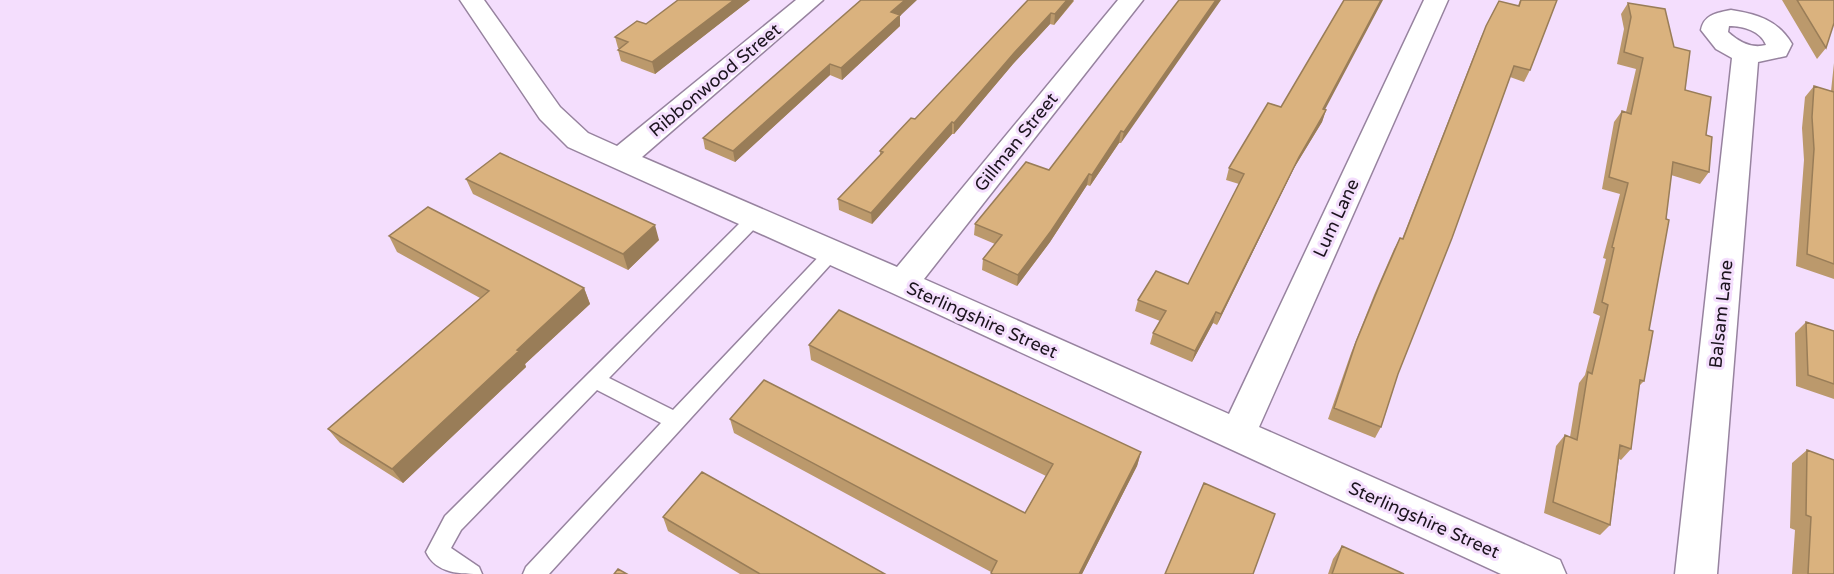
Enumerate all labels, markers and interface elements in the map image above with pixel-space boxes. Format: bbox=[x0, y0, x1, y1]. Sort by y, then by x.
street label: Ribbonwood Street bbox=[645, 18, 785, 142]
street label: Gillman Street bbox=[969, 88, 1063, 196]
street label: Lum Lane bbox=[1308, 175, 1364, 261]
street label: Balsam Lane bbox=[1704, 259, 1738, 369]
street label: Sterlingshire Street bbox=[903, 277, 1061, 363]
street label: Sterlingshire Street bbox=[1345, 477, 1503, 563]

